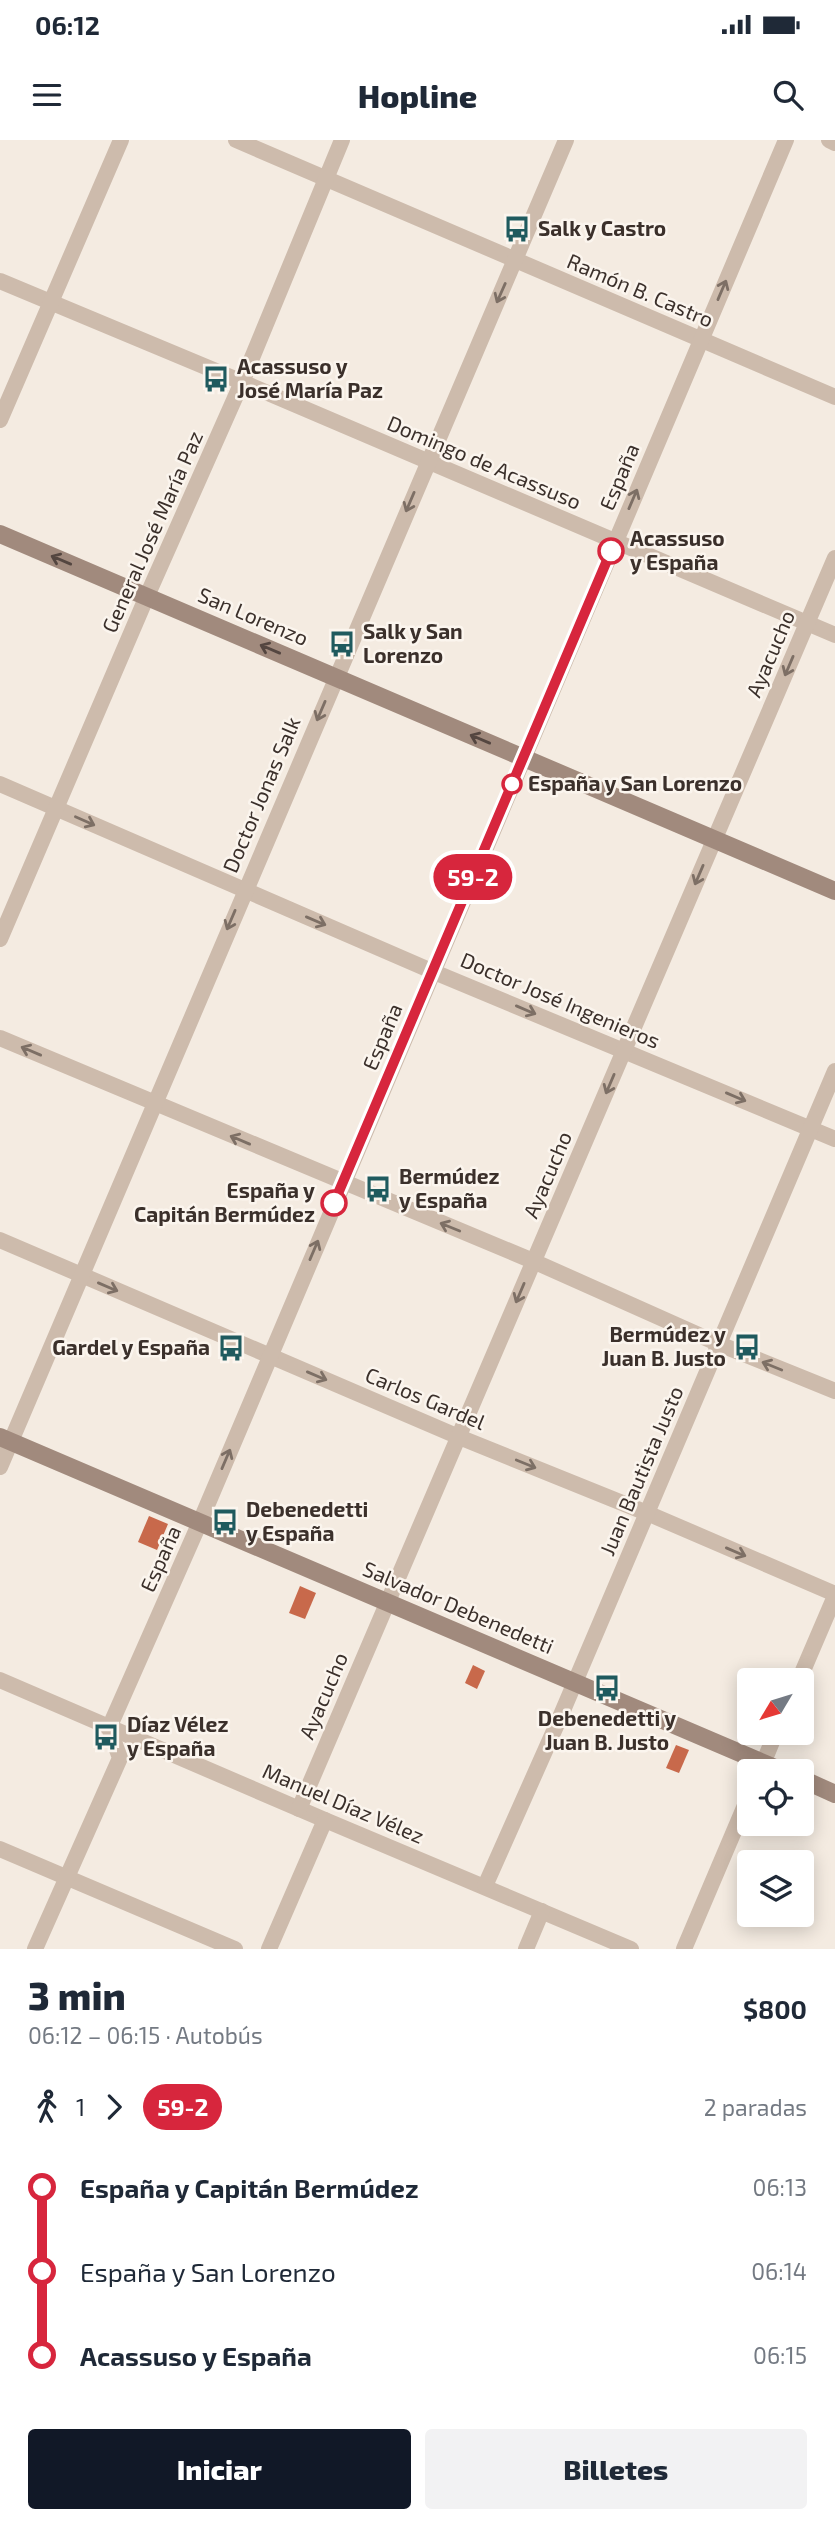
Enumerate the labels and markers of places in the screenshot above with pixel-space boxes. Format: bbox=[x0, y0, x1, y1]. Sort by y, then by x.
bus stop icon: Salk y Castro bbox=[502, 214, 532, 244]
place label: Salk y Castro bbox=[538, 215, 666, 241]
place label: Acassuso y José María Paz bbox=[237, 353, 383, 402]
bus stop icon: Acassuso y José María Paz bbox=[201, 364, 231, 394]
place label: Acassuso y España bbox=[630, 525, 725, 575]
marker: Acassuso y España bbox=[598, 538, 624, 564]
place label: Salk y San Lorenzo bbox=[363, 618, 463, 667]
bus stop icon: Salk y San Lorenzo bbox=[327, 629, 357, 659]
place label: España y San Lorenzo bbox=[528, 770, 742, 796]
marker: España y San Lorenzo bbox=[502, 774, 522, 794]
place label: Bermúdez y España bbox=[399, 1163, 500, 1213]
bus stop icon: Bermúdez y España bbox=[363, 1174, 393, 1204]
place label: España y Capitán Bermúdez bbox=[134, 1177, 315, 1226]
marker: España y Capitán Bermúdez bbox=[321, 1190, 347, 1216]
place label: Bermúdez y Juan B. Justo bbox=[602, 1321, 726, 1370]
bus stop icon: Bermúdez y Juan B. Justo bbox=[732, 1332, 762, 1362]
bus stop icon: Gardel y España bbox=[216, 1333, 246, 1363]
place label: Gardel y España bbox=[52, 1334, 210, 1360]
place label: Debenedetti y España bbox=[246, 1496, 368, 1546]
bus stop icon: Debenedetti y España bbox=[210, 1507, 240, 1537]
bus stop icon: Debenedetti y Juan B. Justo bbox=[592, 1673, 622, 1703]
place label: Debenedetti y Juan B. Justo bbox=[538, 1705, 676, 1754]
place label: Díaz Vélez y España bbox=[127, 1711, 229, 1761]
bus stop icon: Díaz Vélez y España bbox=[91, 1722, 121, 1752]

